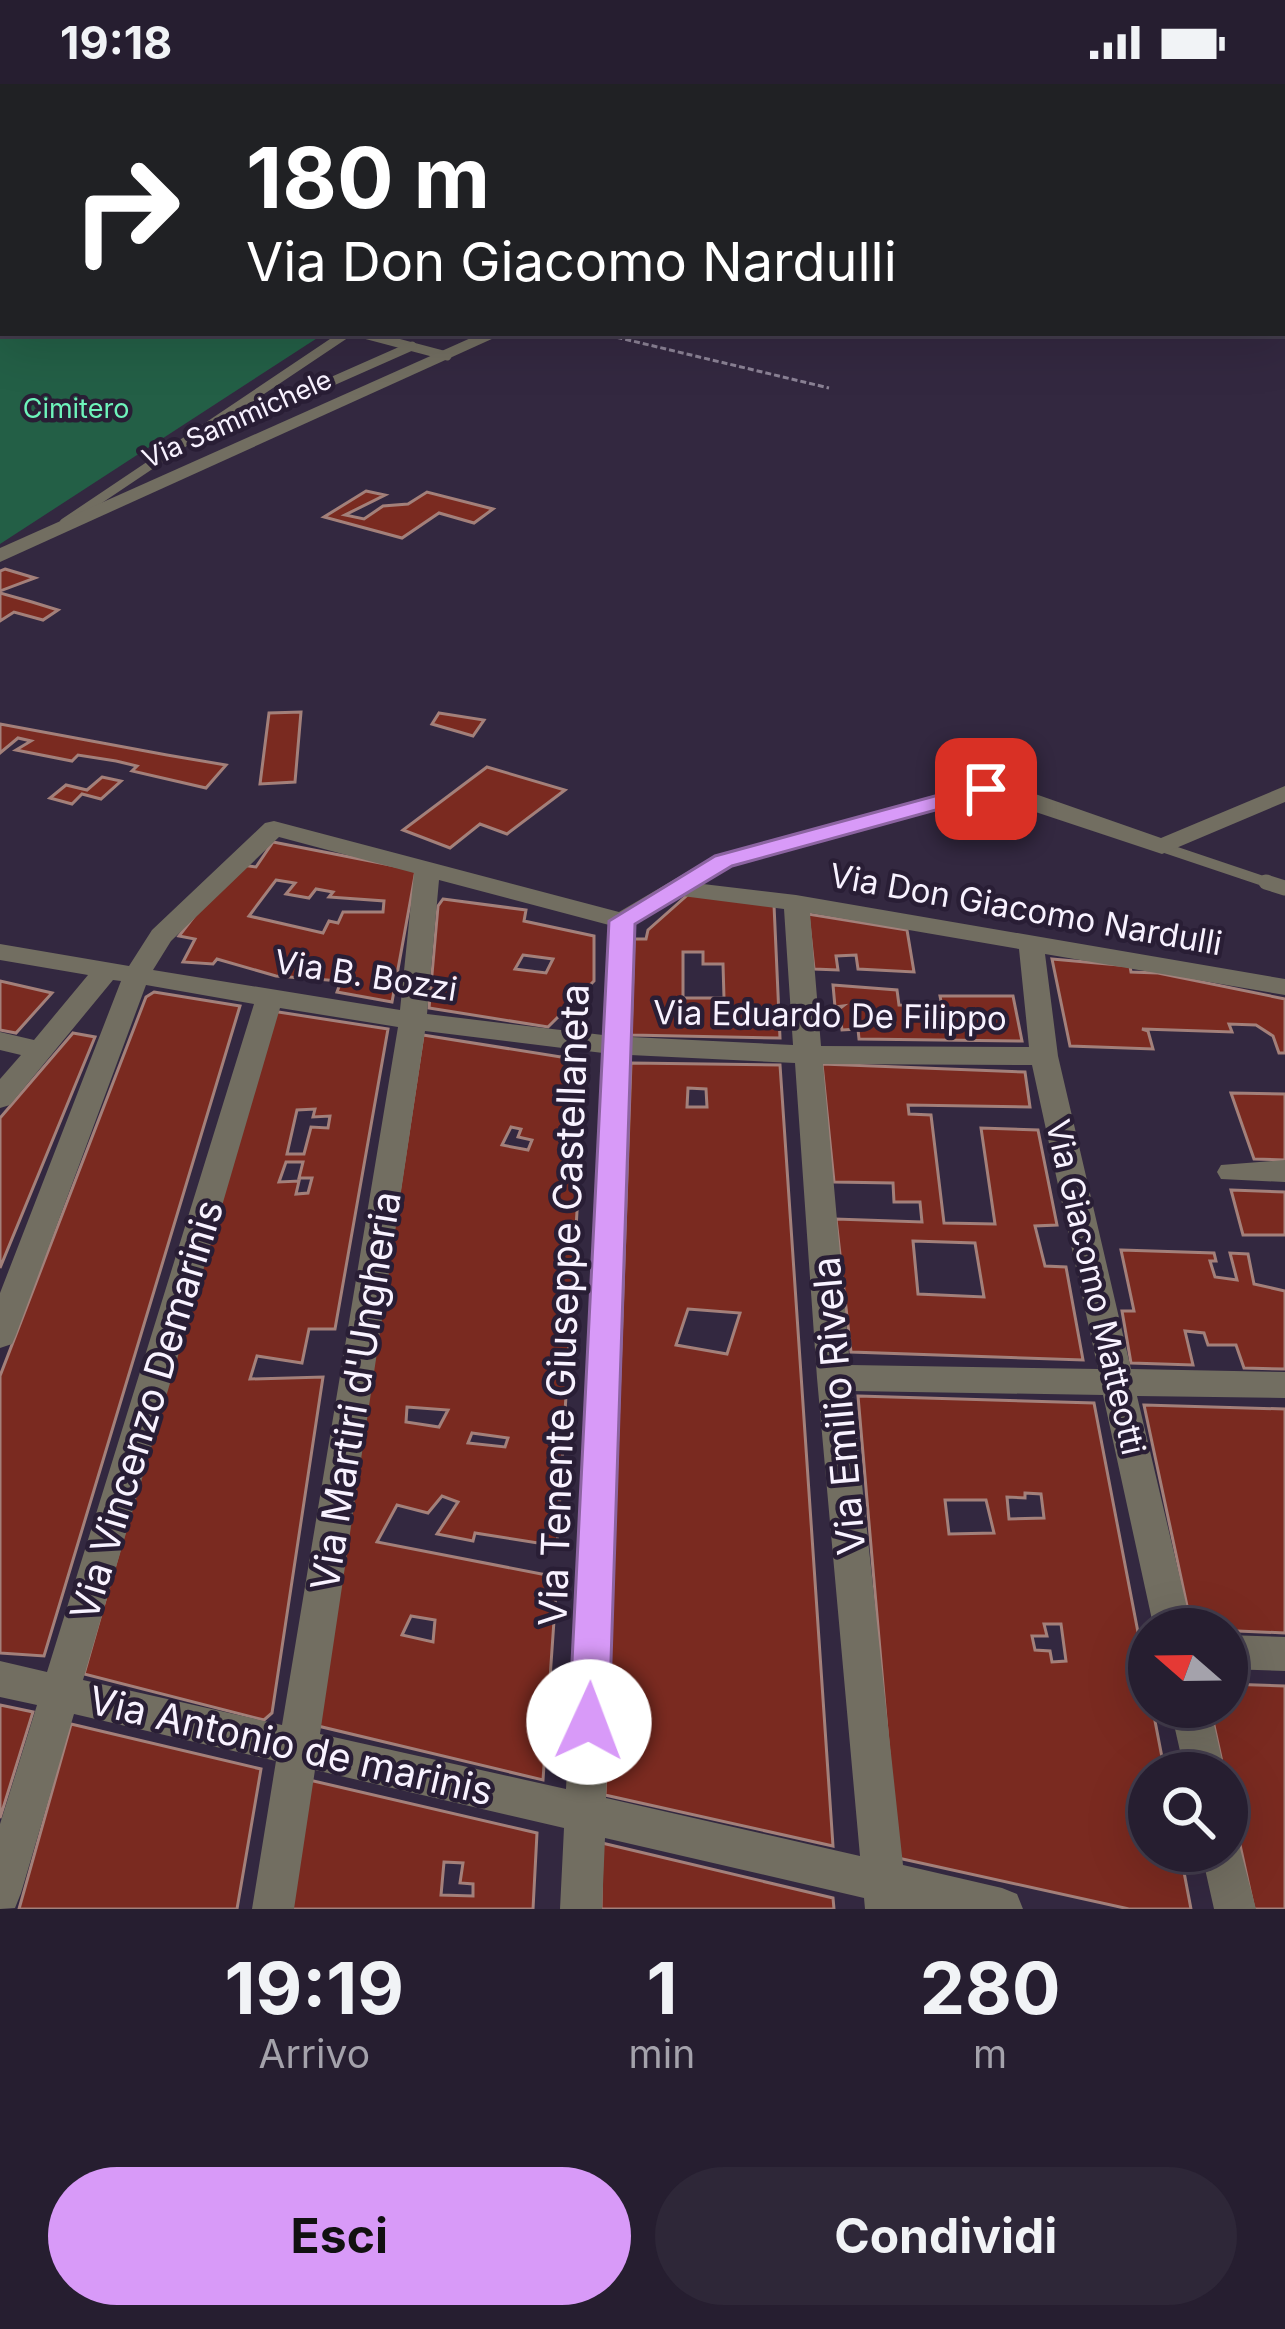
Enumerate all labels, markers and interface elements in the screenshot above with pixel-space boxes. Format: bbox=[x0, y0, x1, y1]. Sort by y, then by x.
text: 19:18 bbox=[60, 15, 172, 70]
text: 180 m bbox=[246, 127, 490, 228]
icon: right bbox=[48, 132, 204, 288]
text: Via Don Giacomo Nardulli bbox=[246, 229, 897, 294]
street label: Via Sammichele bbox=[137, 363, 337, 475]
park label: Cimitero bbox=[23, 392, 129, 425]
pin bbox=[935, 738, 1037, 840]
icon: arrive bbox=[953, 756, 1019, 822]
street label: Via Don Giacomo Nardulli bbox=[827, 855, 1225, 963]
street label: Via B. Bozzi bbox=[272, 941, 460, 1009]
street label: Via Tenente Giuseppe Castellaneta bbox=[528, 983, 598, 1627]
street label: Via Eduardo De Filippo bbox=[653, 992, 1007, 1038]
street label: Via Giacomo Matteotti bbox=[1038, 1115, 1154, 1459]
street label: Via Martiri d'Ungheria bbox=[300, 1188, 410, 1594]
street label: Via Vincenzo Demarinis bbox=[60, 1194, 232, 1626]
street label: Via Emilio Rivela bbox=[802, 1255, 874, 1557]
north arrow bbox=[1128, 1608, 1248, 1728]
map controls bbox=[1128, 1608, 1248, 1872]
position arrow bbox=[526, 1659, 652, 1785]
street label: Via Antonio de marinis bbox=[84, 1676, 498, 1814]
button: search bbox=[1128, 1752, 1248, 1872]
text: 19:19 bbox=[224, 1944, 404, 2031]
text: 1 bbox=[646, 1944, 677, 2031]
text: 280 bbox=[920, 1944, 1060, 2031]
text: Arrivo bbox=[259, 2030, 370, 2077]
text: min bbox=[629, 2030, 695, 2077]
text: m bbox=[973, 2030, 1007, 2077]
button: Esci bbox=[48, 2167, 631, 2305]
button: Condividi bbox=[655, 2167, 1237, 2305]

